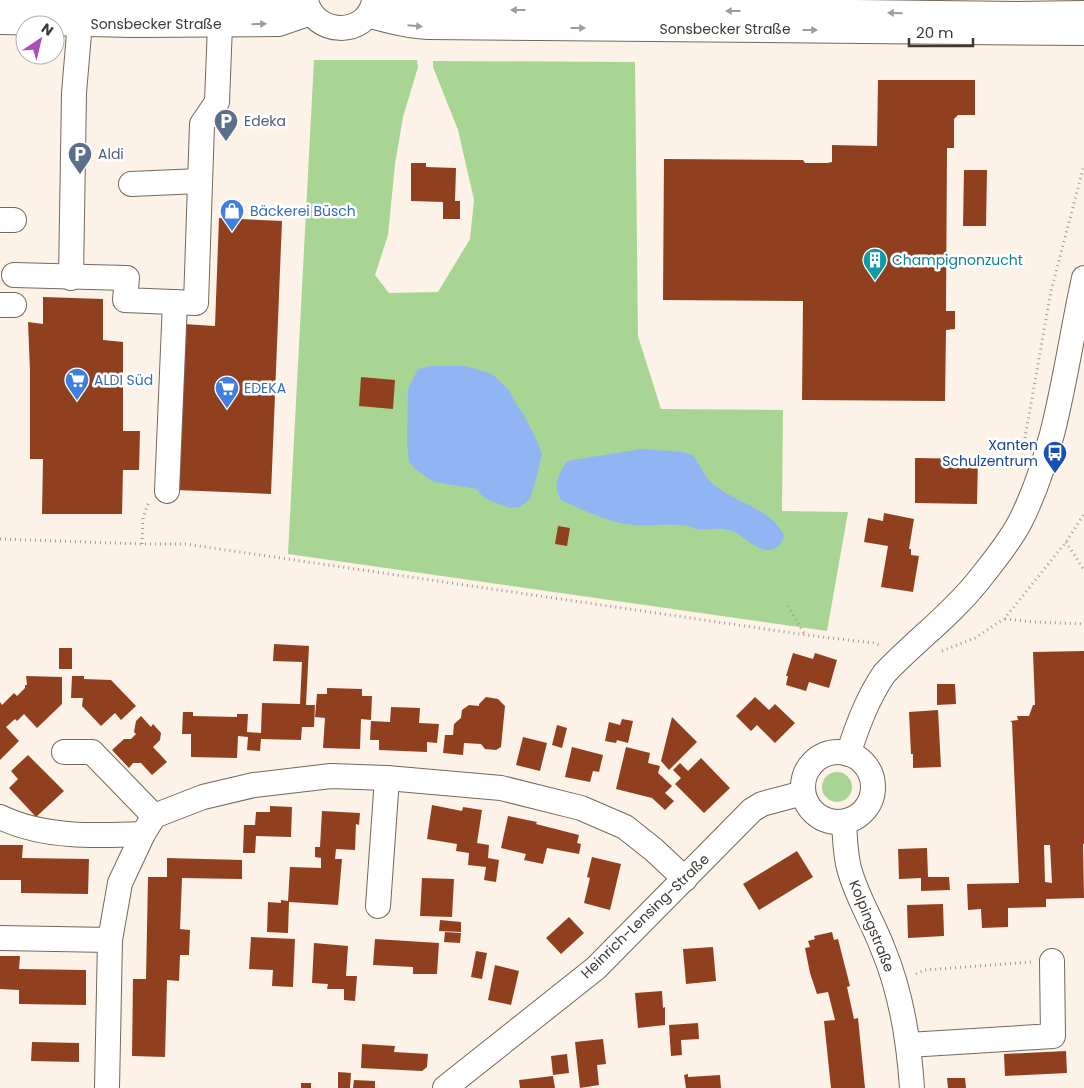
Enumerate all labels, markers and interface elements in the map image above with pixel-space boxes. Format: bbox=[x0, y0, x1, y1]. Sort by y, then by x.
one-way arrow bbox=[510, 6, 526, 14]
one-way arrow bbox=[725, 7, 741, 15]
one-way arrow bbox=[887, 9, 903, 17]
street label: Sonsbecker Straße bbox=[90, 14, 222, 34]
north arrow bbox=[15, 15, 65, 65]
scale bar bbox=[909, 15, 973, 47]
text: N bbox=[37, 18, 58, 41]
street label: Sonsbecker Straße bbox=[659, 19, 791, 39]
one-way arrow bbox=[251, 20, 267, 28]
one-way arrow bbox=[408, 22, 424, 30]
text: 20 m bbox=[916, 22, 954, 43]
one-way arrow bbox=[570, 24, 586, 32]
one-way arrow bbox=[803, 26, 819, 34]
parking icon: Edeka bbox=[213, 108, 239, 142]
place label: Edeka bbox=[244, 111, 286, 131]
parking icon: Aldi bbox=[67, 141, 93, 175]
place label: Aldi bbox=[98, 144, 124, 164]
shop icon: Bäckerei Büsch bbox=[219, 198, 245, 232]
place label: Bäckerei Büsch bbox=[250, 201, 356, 221]
building icon: Champignonzucht bbox=[862, 247, 888, 281]
place label: Champignonzucht bbox=[892, 250, 1023, 270]
supermarket icon: ALDI Süd bbox=[64, 367, 90, 401]
place label: ALDI Süd bbox=[94, 370, 153, 390]
supermarket icon: EDEKA bbox=[214, 375, 240, 409]
place label: EDEKA bbox=[244, 378, 286, 398]
place label: Xanten Schulzentrum bbox=[942, 435, 1038, 471]
bus stop icon: Xanten Schulzentrum bbox=[1042, 440, 1068, 474]
street label: Heinrich-Lensing-Straße bbox=[576, 849, 714, 983]
street label: Kolpingstraße bbox=[844, 877, 900, 975]

